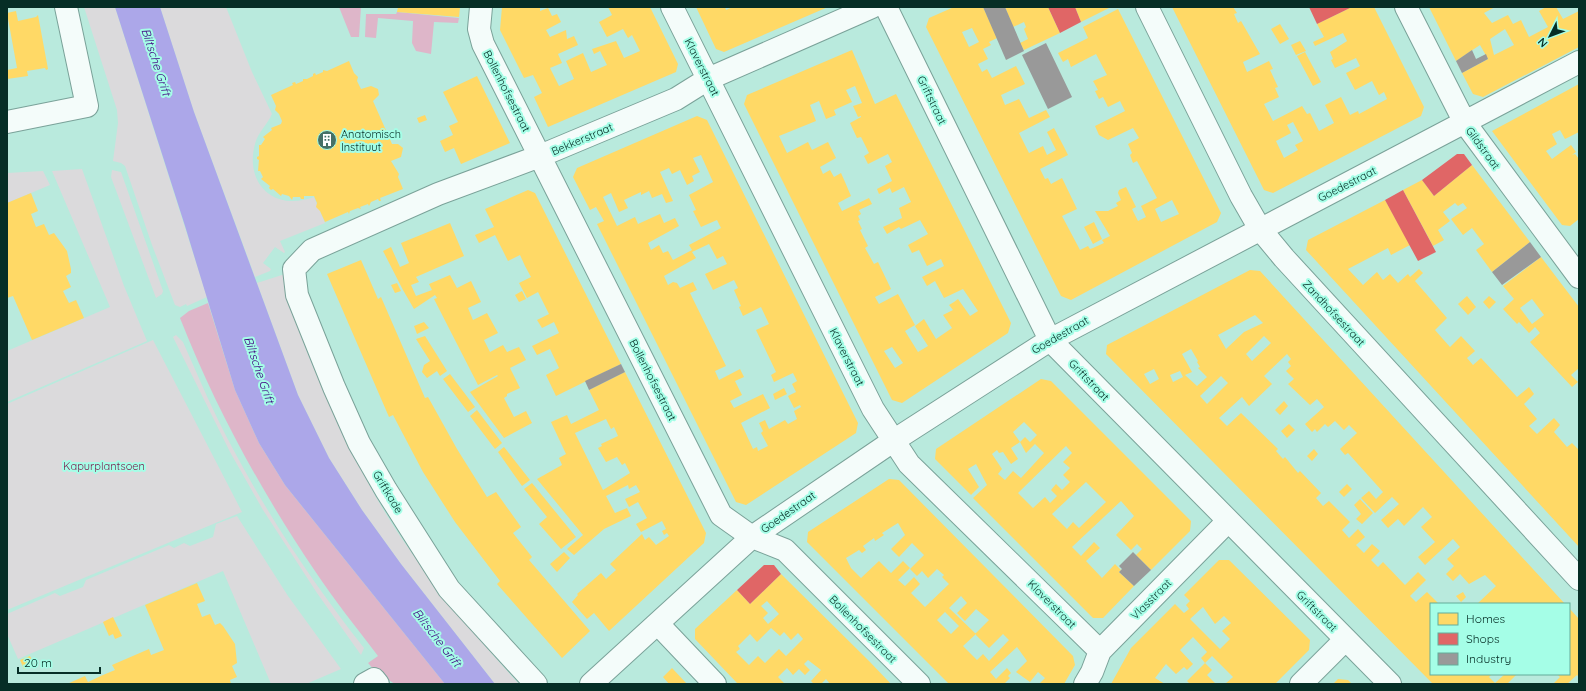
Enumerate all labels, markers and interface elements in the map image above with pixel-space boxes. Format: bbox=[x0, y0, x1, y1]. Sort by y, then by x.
north arrow bbox=[1530, 16, 1570, 56]
water label: Biltsche Grift bbox=[139, 26, 175, 99]
text: N bbox=[1535, 35, 1550, 50]
street label: Klaverstraat bbox=[681, 36, 723, 98]
street label: Bollenhofsestraat bbox=[480, 48, 534, 134]
street label: Griftstraat bbox=[914, 73, 950, 127]
street label: Bekkerstraat bbox=[549, 120, 615, 158]
street label: Gildstraat bbox=[1463, 124, 1503, 172]
place label: Anatomisch Instituut bbox=[341, 127, 401, 154]
building icon: Anatomisch Instituut bbox=[316, 129, 338, 151]
street label: Goedestraat bbox=[1316, 163, 1379, 205]
street label: Zandhofsestraat bbox=[1300, 277, 1368, 349]
street label: Goedestraat bbox=[1029, 313, 1091, 357]
street label: Klaverstraat bbox=[826, 326, 868, 388]
water label: Biltsche Grift bbox=[241, 334, 279, 407]
street label: Bollenhofsestraat bbox=[626, 337, 680, 423]
street label: Griftstraat bbox=[1066, 356, 1112, 404]
park label: Kapurplantsoen bbox=[63, 459, 145, 473]
street label: Griftkade bbox=[370, 468, 406, 516]
street label: Goedestraat bbox=[758, 488, 818, 536]
street label: Vlasstraat bbox=[1128, 576, 1174, 622]
street label: Klaverstraat bbox=[1025, 577, 1079, 631]
street label: Griftstraat bbox=[1294, 588, 1341, 635]
street label: Bollenhofsestraat bbox=[826, 592, 900, 666]
legend bbox=[1430, 603, 1570, 675]
water label: Biltsche Grift bbox=[410, 605, 466, 671]
text: Homes bbox=[1466, 611, 1506, 626]
text: Shops bbox=[1466, 631, 1500, 646]
scale bar bbox=[18, 649, 100, 675]
text: Industry bbox=[1466, 651, 1511, 666]
text: 20 m bbox=[24, 655, 52, 670]

